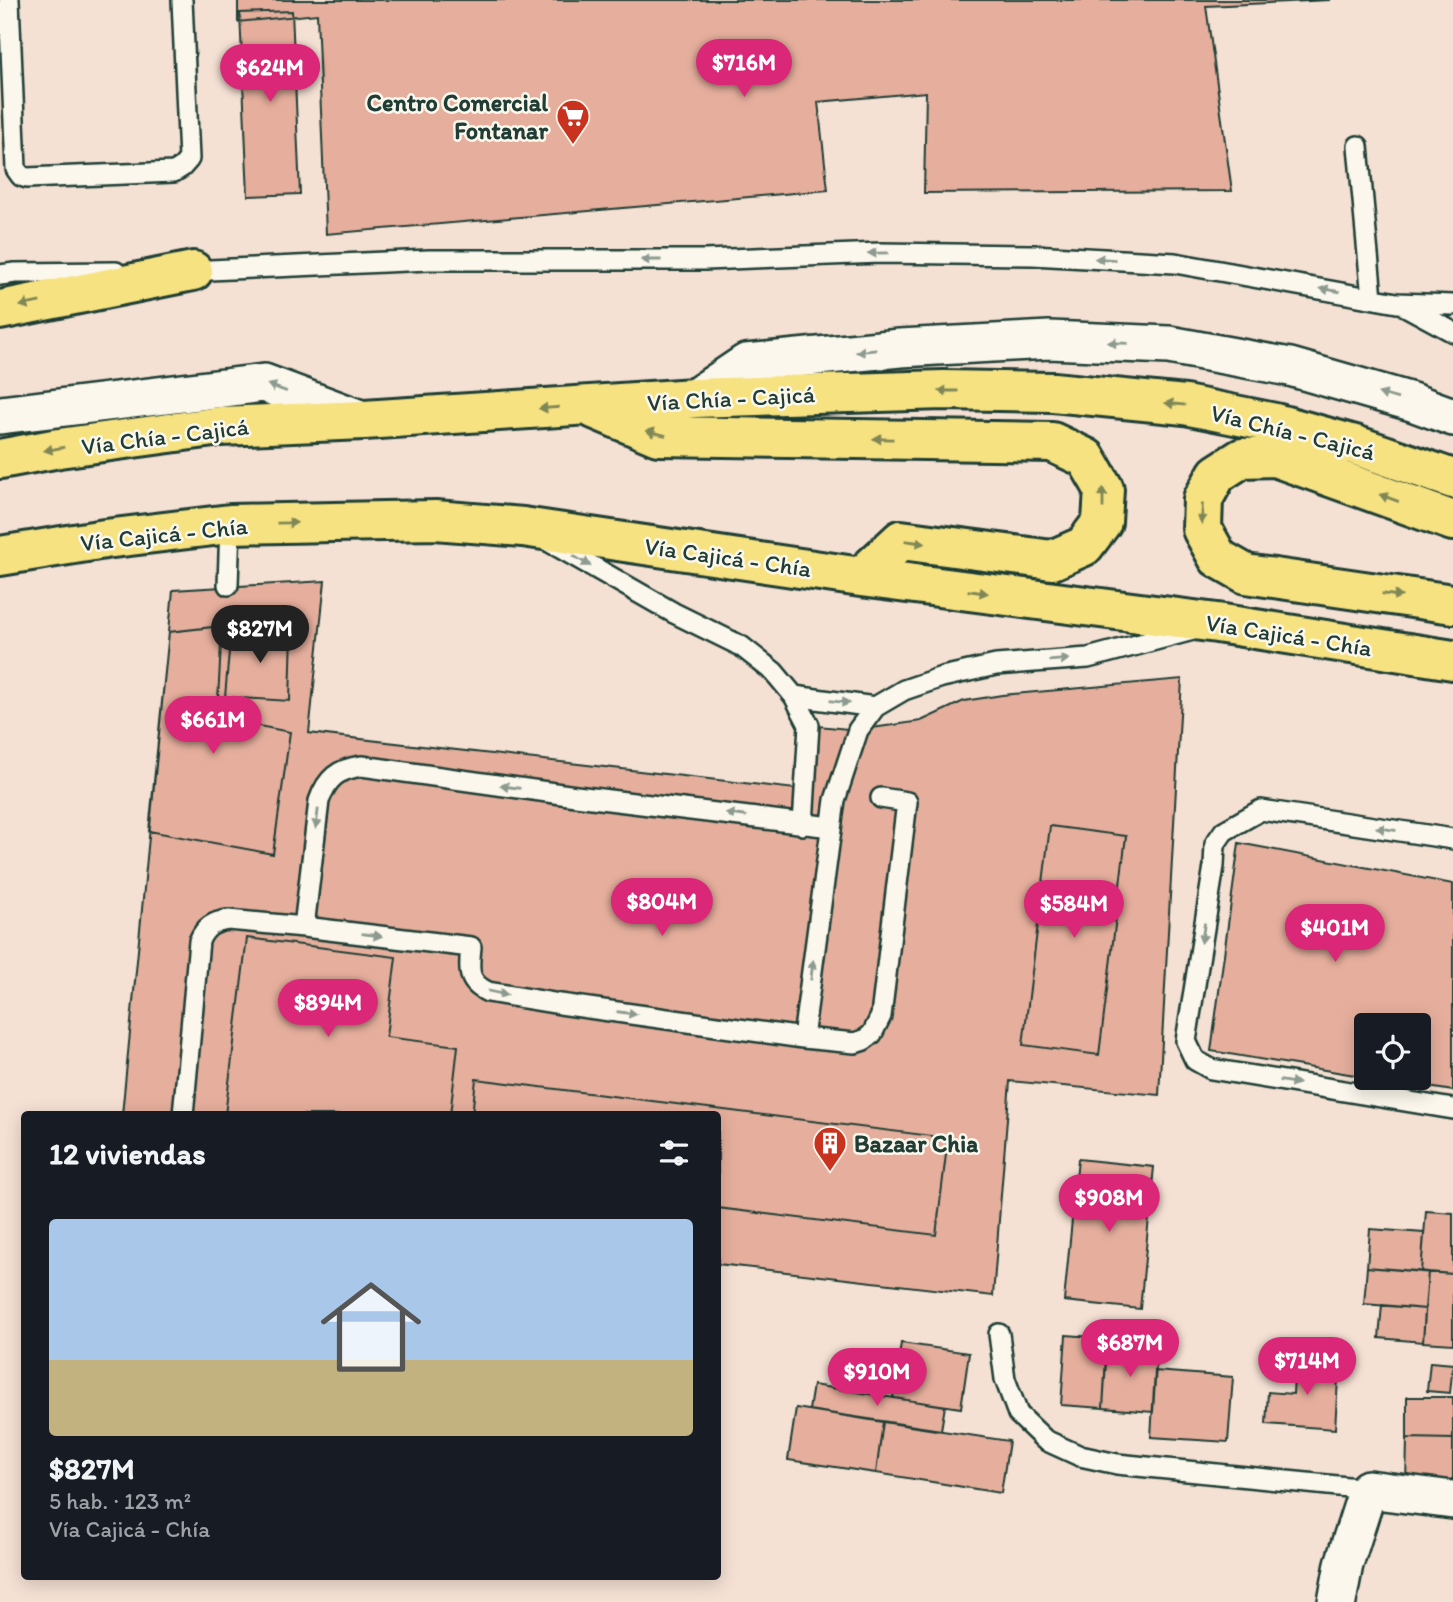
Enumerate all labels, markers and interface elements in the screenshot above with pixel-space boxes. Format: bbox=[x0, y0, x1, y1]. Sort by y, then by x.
pin: $716M bbox=[695, 40, 793, 99]
pin: $624M bbox=[221, 44, 319, 104]
text: $716M bbox=[712, 48, 776, 76]
text: $624M bbox=[236, 53, 304, 81]
place label: Centro Comercial Fontanar bbox=[367, 88, 548, 145]
supermarket icon: Centro Comercial Fontanar bbox=[554, 97, 592, 146]
one-way arrow bbox=[867, 248, 889, 259]
one-way arrow bbox=[1094, 253, 1116, 264]
one-way arrow bbox=[639, 254, 661, 266]
one-way arrow bbox=[1319, 285, 1341, 296]
one-way arrow bbox=[19, 298, 41, 309]
one-way arrow bbox=[1107, 337, 1129, 348]
one-way arrow bbox=[855, 346, 877, 357]
street label: Vía Chía - Cajicá bbox=[646, 379, 816, 417]
one-way arrow bbox=[267, 382, 288, 393]
one-way arrow bbox=[937, 385, 959, 397]
one-way arrow bbox=[1378, 390, 1399, 400]
one-way arrow bbox=[1164, 398, 1186, 409]
street label: Vía Chía - Cajicá bbox=[1208, 398, 1379, 467]
one-way arrow bbox=[538, 403, 560, 414]
street label: Vía Chía - Cajicá bbox=[80, 411, 251, 461]
one-way arrow bbox=[644, 427, 666, 438]
one-way arrow bbox=[871, 433, 893, 445]
one-way arrow bbox=[43, 444, 65, 455]
one-way arrow bbox=[1097, 487, 1108, 509]
one-way arrow bbox=[1378, 492, 1399, 503]
one-way arrow bbox=[1197, 503, 1208, 525]
street label: Vía Cajicá - Chía bbox=[79, 511, 250, 557]
one-way arrow bbox=[276, 517, 298, 529]
street label: Vía Cajicá - Chía bbox=[643, 531, 814, 583]
one-way arrow bbox=[904, 537, 926, 548]
one-way arrow bbox=[572, 554, 591, 567]
one-way arrow bbox=[967, 587, 989, 598]
one-way arrow bbox=[1381, 590, 1403, 601]
pin: $827M bbox=[211, 606, 309, 665]
street label: Vía Cajicá - Chía bbox=[1204, 608, 1375, 663]
text: $827M bbox=[227, 614, 293, 642]
one-way arrow bbox=[1049, 654, 1071, 665]
pin: $661M bbox=[164, 696, 262, 756]
one-way arrow bbox=[830, 697, 852, 708]
text: $661M bbox=[181, 705, 245, 733]
one-way arrow bbox=[499, 781, 521, 792]
one-way arrow bbox=[312, 808, 323, 830]
one-way arrow bbox=[724, 810, 746, 821]
one-way arrow bbox=[1374, 823, 1396, 834]
pin: $804M bbox=[613, 878, 711, 938]
pin: $584M bbox=[1025, 880, 1123, 940]
text: $804M bbox=[627, 887, 697, 915]
text: $584M bbox=[1040, 889, 1108, 917]
pin: $401M bbox=[1286, 904, 1384, 964]
text: $401M bbox=[1301, 913, 1369, 941]
one-way arrow bbox=[1197, 922, 1208, 944]
one-way arrow bbox=[361, 930, 383, 941]
one-way arrow bbox=[807, 959, 818, 981]
pin: $894M bbox=[279, 979, 377, 1039]
text: $894M bbox=[294, 988, 362, 1016]
one-way arrow bbox=[487, 988, 509, 999]
one-way arrow bbox=[617, 1008, 639, 1019]
map controls bbox=[1354, 1013, 1431, 1090]
button: locate bbox=[1354, 1013, 1431, 1090]
one-way arrow bbox=[1278, 1077, 1300, 1088]
building icon: Bazaar Chia bbox=[811, 1124, 849, 1173]
place label: Bazaar Chia bbox=[854, 1129, 978, 1158]
icon: filters bbox=[655, 1134, 693, 1172]
text: 12 viviendas bbox=[49, 1135, 206, 1172]
pin: $908M bbox=[1060, 1174, 1158, 1234]
text: $908M bbox=[1075, 1183, 1143, 1211]
icon: home bbox=[308, 1264, 434, 1390]
pin: $687M bbox=[1081, 1320, 1179, 1379]
text: $687M bbox=[1097, 1328, 1163, 1356]
pin: $714M bbox=[1258, 1338, 1356, 1397]
text: $714M bbox=[1274, 1346, 1340, 1374]
pin: $910M bbox=[828, 1348, 926, 1408]
text: $910M bbox=[844, 1357, 910, 1385]
text: $827M bbox=[49, 1450, 135, 1487]
text: 5 hab. · 123 m² bbox=[49, 1487, 191, 1515]
text: Vía Cajicá - Chía bbox=[49, 1515, 210, 1543]

